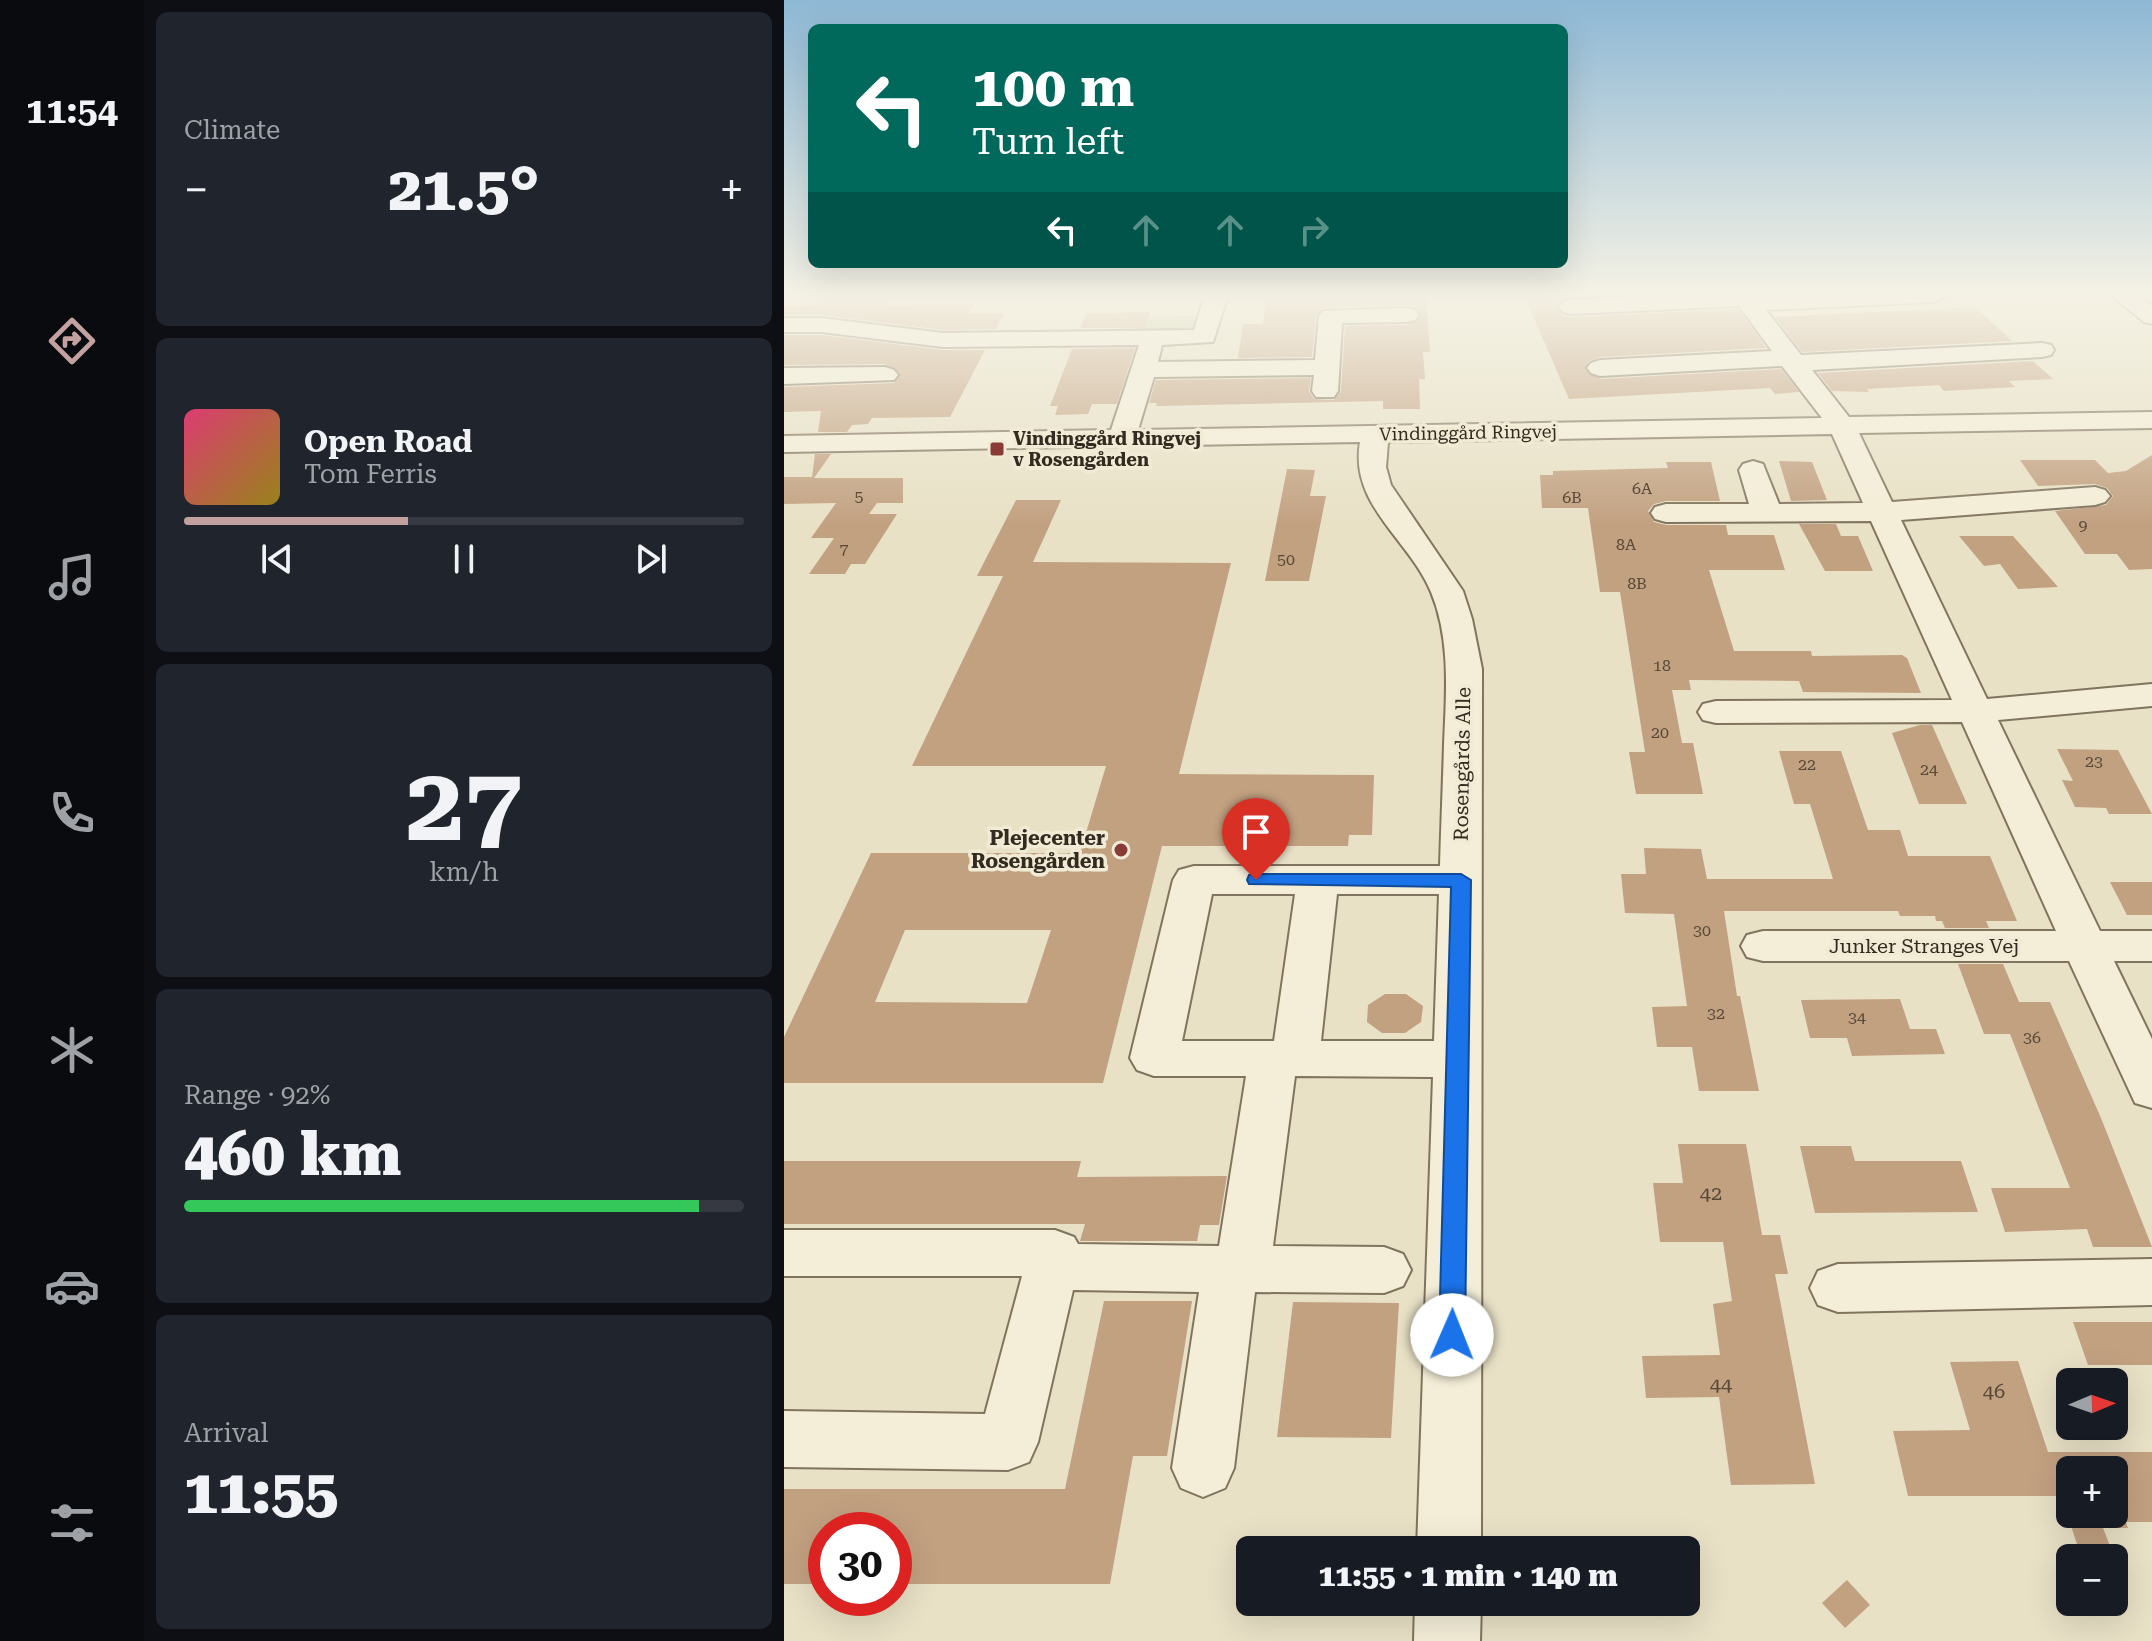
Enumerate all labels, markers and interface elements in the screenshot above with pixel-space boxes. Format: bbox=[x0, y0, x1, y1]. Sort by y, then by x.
text: 100 m bbox=[972, 54, 1134, 120]
icon: left bbox=[840, 56, 944, 160]
text: 11:54 bbox=[26, 90, 118, 132]
text: Climate bbox=[184, 115, 280, 145]
text: Turn left bbox=[972, 121, 1124, 163]
text: 21.5° bbox=[389, 154, 539, 225]
text: − bbox=[184, 164, 209, 216]
text: + bbox=[719, 164, 744, 216]
icon: left bbox=[1040, 208, 1084, 252]
icon: ahead bbox=[1124, 208, 1168, 252]
icon: ahead bbox=[1208, 208, 1252, 252]
icon: right bbox=[1292, 208, 1336, 252]
icon: directions bbox=[44, 313, 100, 369]
street label: Vindinggård Ringvej bbox=[1379, 420, 1557, 445]
text: Open Road bbox=[304, 424, 472, 459]
place label: Vindinggård Ringvej v Rosengården bbox=[1013, 428, 1201, 470]
marker: Vindinggård Ringvej v Rosengården bbox=[988, 440, 1006, 458]
text: Tom Ferris bbox=[304, 459, 437, 489]
house number: 6A bbox=[1632, 479, 1653, 498]
house number: 5 bbox=[855, 487, 864, 506]
house number: 6B bbox=[1562, 488, 1582, 507]
house number: 9 bbox=[2079, 516, 2088, 535]
house number: 8A bbox=[1616, 535, 1637, 554]
icon: previous bbox=[255, 537, 299, 581]
icon: pause bbox=[442, 537, 486, 581]
icon: next bbox=[629, 537, 673, 581]
house number: 7 bbox=[840, 539, 849, 558]
icon: music bbox=[44, 549, 100, 605]
house number: 50 bbox=[1277, 550, 1295, 569]
house number: 8B bbox=[1627, 574, 1647, 593]
house number: 18 bbox=[1653, 656, 1671, 675]
street label: Rosengårds Alle bbox=[1449, 687, 1475, 841]
house number: 20 bbox=[1651, 723, 1669, 742]
text: 27 bbox=[406, 744, 522, 865]
house number: 23 bbox=[2085, 752, 2103, 771]
house number: 22 bbox=[1798, 755, 1816, 774]
house number: 24 bbox=[1920, 760, 1938, 779]
icon: phone bbox=[44, 785, 100, 841]
pin bbox=[1222, 798, 1290, 880]
icon: arrive bbox=[1234, 810, 1278, 854]
place label: Plejecenter Rosengården bbox=[971, 826, 1106, 873]
marker: Plejecenter Rosengården bbox=[1112, 841, 1130, 859]
text: km/h bbox=[429, 857, 499, 887]
house number: 30 bbox=[1693, 921, 1711, 940]
street label: Junker Stranges Vej bbox=[1829, 934, 2019, 958]
house number: 32 bbox=[1707, 1004, 1725, 1023]
house number: 34 bbox=[1848, 1008, 1866, 1027]
icon: climate bbox=[44, 1022, 100, 1078]
house number: 36 bbox=[2023, 1028, 2041, 1047]
text: Range · 92% bbox=[184, 1080, 330, 1110]
text: 460 km bbox=[184, 1119, 401, 1190]
house number: 42 bbox=[1700, 1181, 1722, 1205]
icon: car bbox=[44, 1258, 100, 1314]
position arrow bbox=[1410, 1293, 1494, 1377]
north arrow bbox=[2056, 1368, 2128, 1440]
map controls bbox=[2056, 1368, 2128, 1616]
house number: 44 bbox=[1710, 1372, 1733, 1396]
house number: 46 bbox=[1983, 1379, 2005, 1403]
text: Arrival bbox=[184, 1418, 269, 1448]
button: + bbox=[2056, 1456, 2128, 1528]
text: 11:55 bbox=[184, 1457, 338, 1528]
icon: filters bbox=[44, 1495, 100, 1551]
speed limit sign: 30 bbox=[808, 1512, 912, 1616]
button: − bbox=[2056, 1544, 2128, 1616]
text: 11:55 · 1 min · 140 m bbox=[1318, 1558, 1618, 1593]

